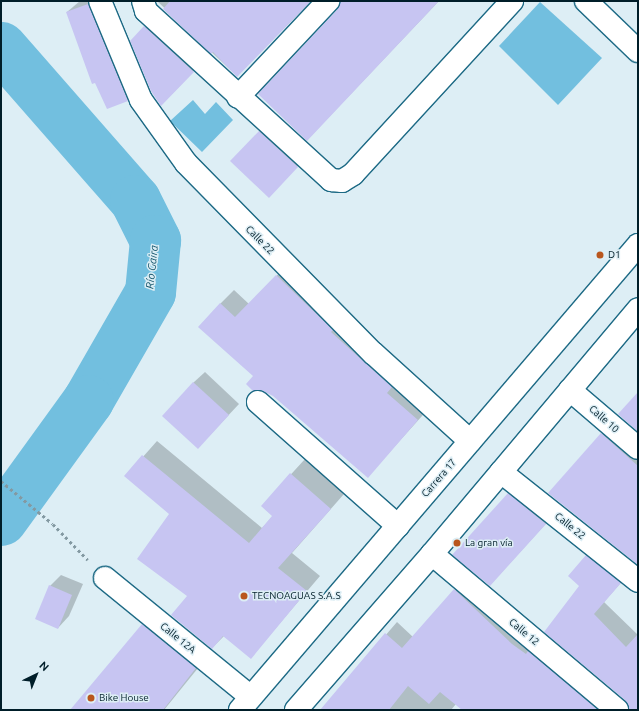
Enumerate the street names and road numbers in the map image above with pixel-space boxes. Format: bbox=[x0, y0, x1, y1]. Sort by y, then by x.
street label: Calle 22 bbox=[243, 223, 277, 257]
street label: Calle 10 bbox=[587, 403, 621, 435]
street label: Carrera 17 bbox=[419, 456, 459, 500]
street label: Calle 22 bbox=[552, 510, 588, 542]
street label: Calle 12 bbox=[507, 616, 541, 648]
street label: Calle 12A bbox=[158, 620, 198, 656]

